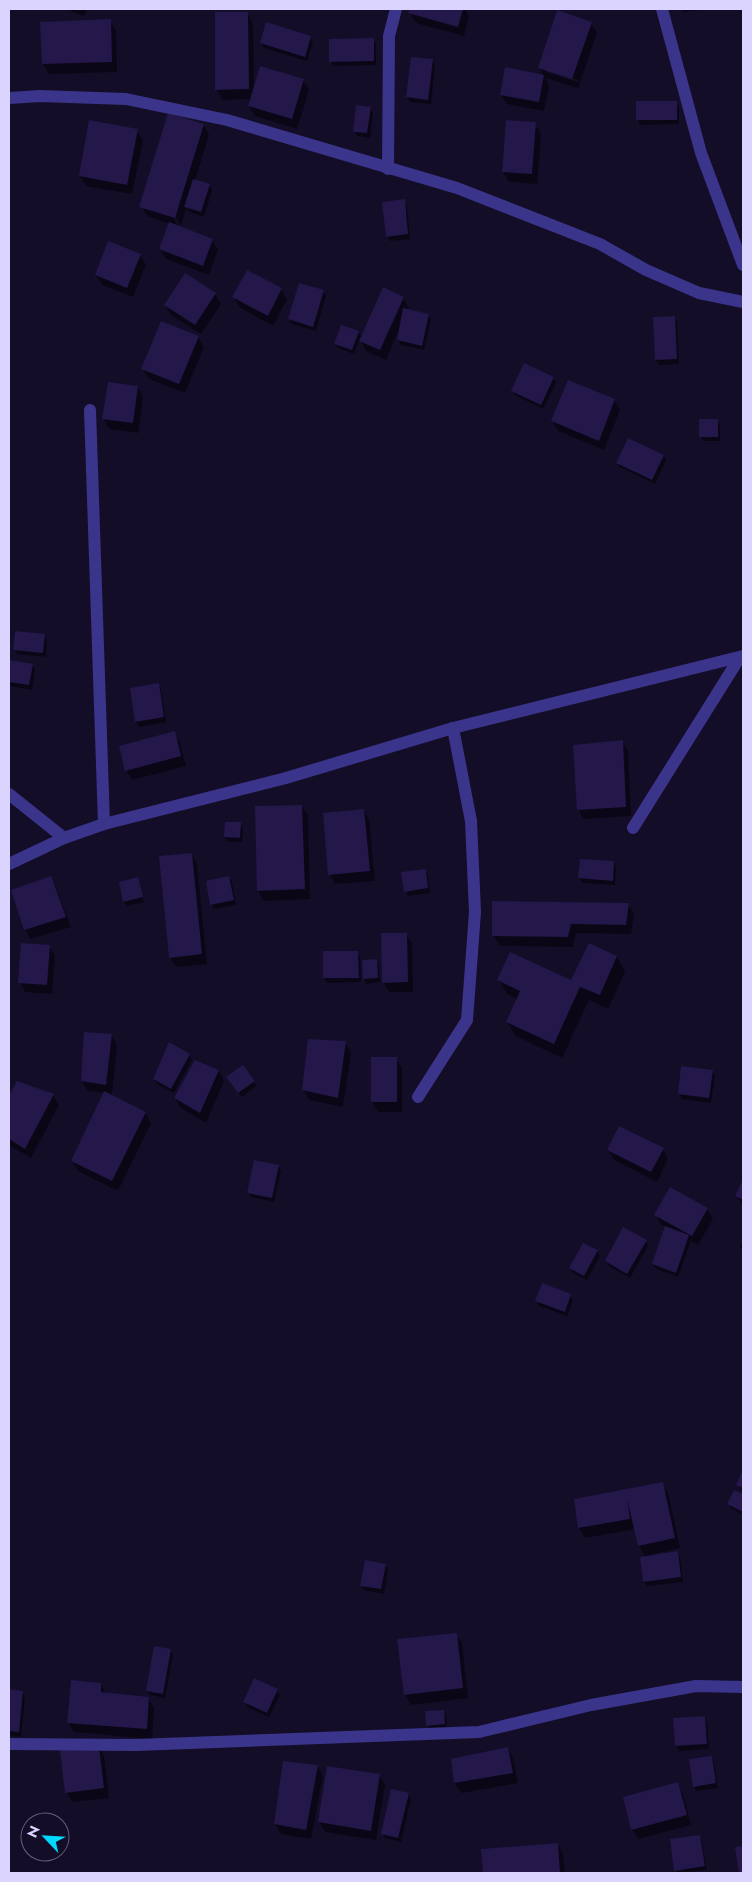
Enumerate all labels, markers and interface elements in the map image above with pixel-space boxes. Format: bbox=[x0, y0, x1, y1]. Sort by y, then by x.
north arrow bbox=[20, 1812, 70, 1862]
text: N bbox=[22, 1822, 45, 1841]

